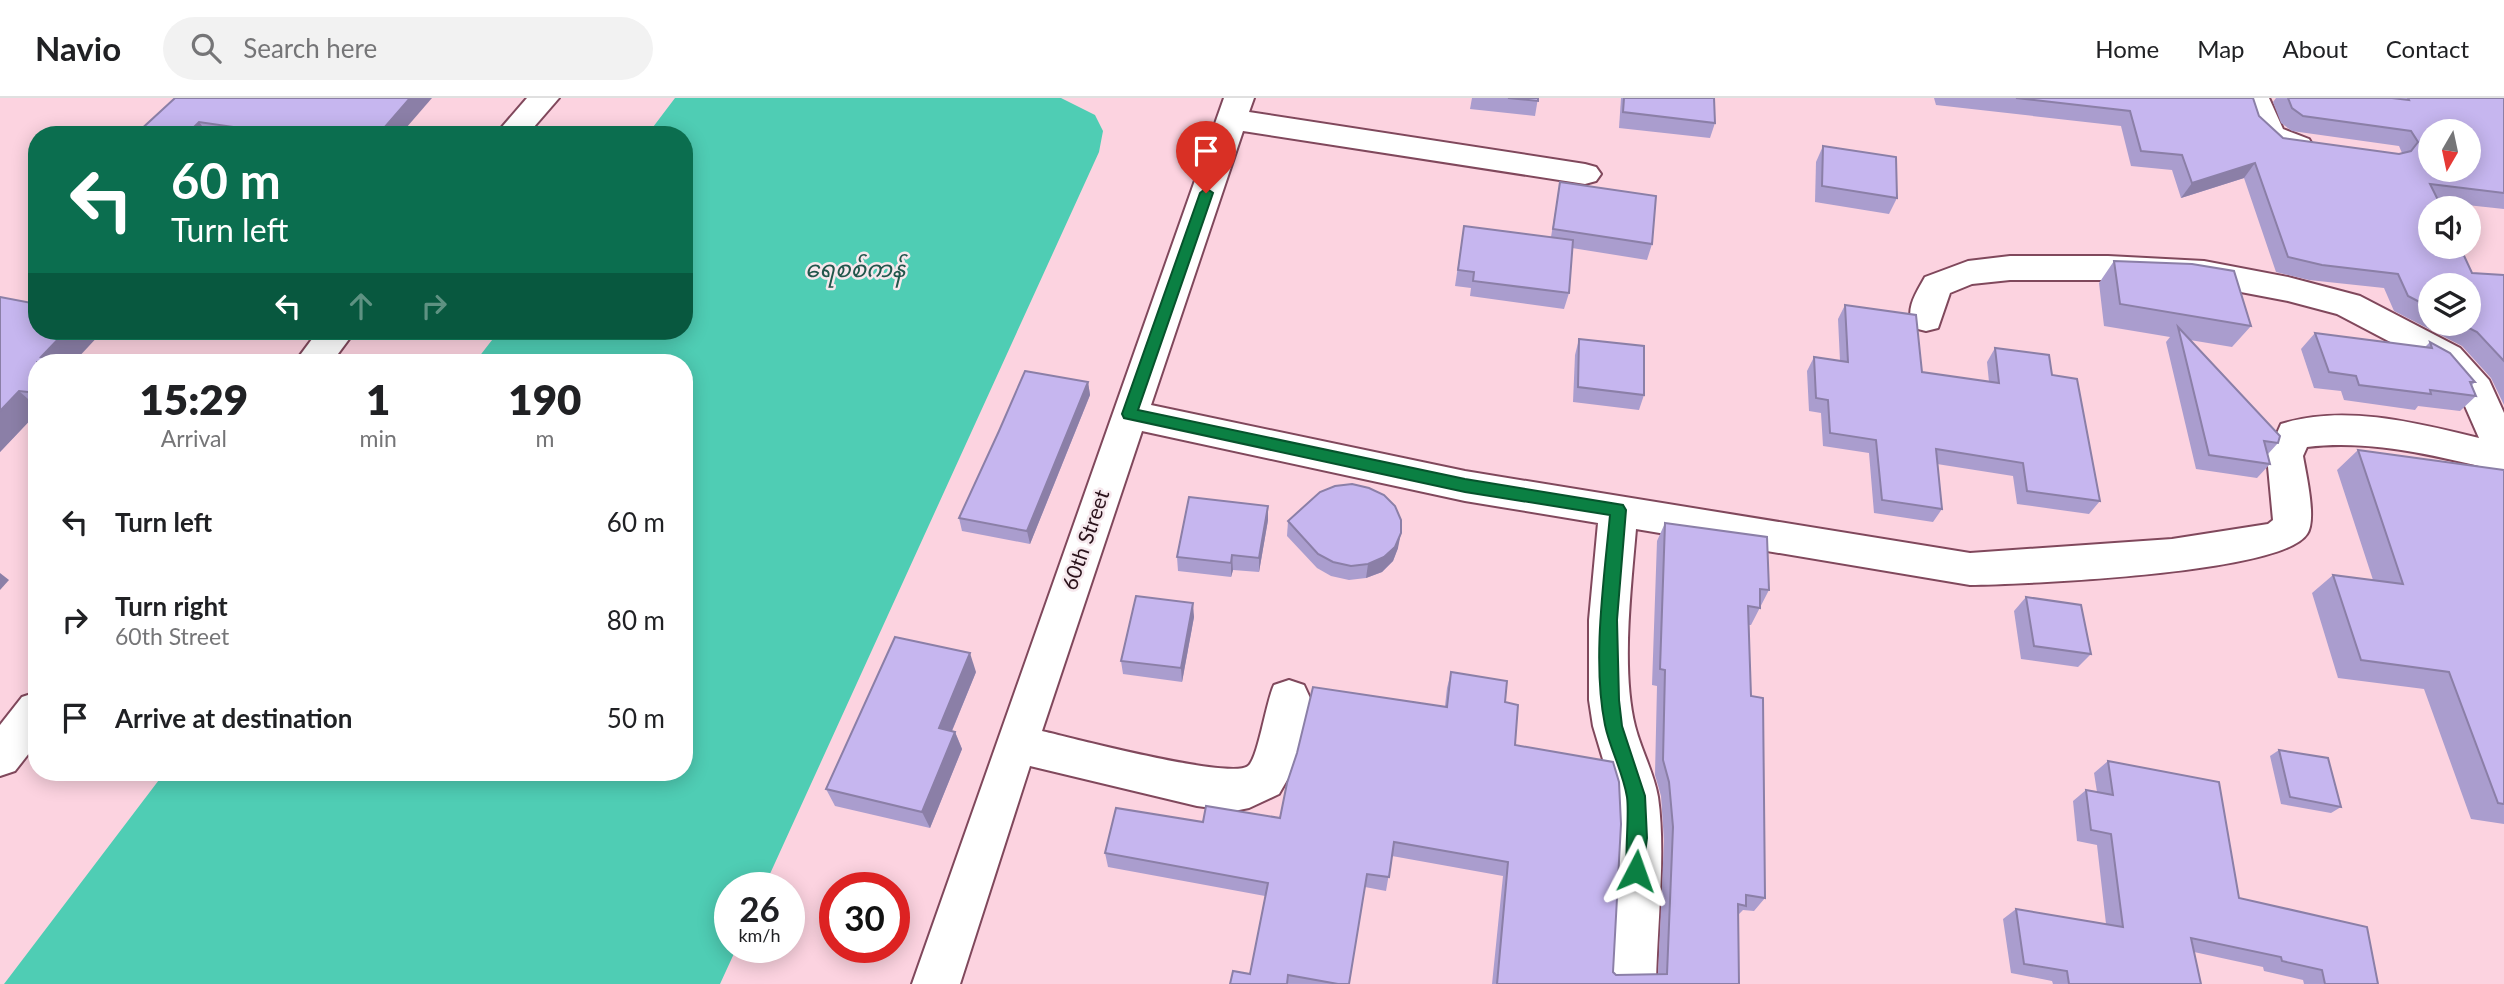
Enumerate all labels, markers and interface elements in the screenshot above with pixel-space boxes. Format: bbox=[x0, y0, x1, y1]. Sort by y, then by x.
search box bbox=[163, 17, 653, 80]
text: Navio bbox=[35, 28, 121, 68]
icon: search bbox=[187, 29, 225, 67]
text: Search here bbox=[243, 32, 377, 64]
text: Home bbox=[2095, 34, 2159, 63]
text: Map bbox=[2197, 34, 2245, 63]
text: About bbox=[2283, 34, 2348, 63]
text: Contact bbox=[2386, 34, 2469, 63]
north arrow bbox=[2418, 119, 2482, 182]
map controls bbox=[2418, 119, 2481, 336]
pin bbox=[1176, 121, 1236, 193]
icon: arrive bbox=[1187, 132, 1225, 170]
text: 60 m bbox=[171, 151, 281, 209]
icon: left bbox=[56, 154, 147, 245]
button: sound bbox=[2418, 196, 2481, 259]
text: Turn left bbox=[171, 210, 288, 249]
water label: ရေစစ်ကန် bbox=[805, 253, 908, 288]
button: layers bbox=[2418, 273, 2481, 336]
icon: left bbox=[269, 287, 307, 325]
icon: ahead bbox=[342, 287, 380, 325]
icon: right bbox=[415, 287, 453, 325]
text: 15:29 bbox=[140, 374, 248, 424]
text: 1 bbox=[366, 374, 390, 424]
text: 190 bbox=[508, 374, 581, 424]
text: Arrival bbox=[161, 424, 227, 452]
text: min bbox=[360, 424, 397, 452]
text: m bbox=[535, 424, 554, 452]
street label: 60th Street bbox=[1056, 486, 1114, 593]
icon: left bbox=[56, 503, 94, 541]
text: Turn left bbox=[115, 506, 212, 538]
text: 60 m bbox=[607, 506, 665, 538]
text: Turn right bbox=[115, 590, 228, 622]
icon: right bbox=[56, 601, 94, 639]
text: 80 m bbox=[607, 604, 665, 636]
text: 60th Street bbox=[115, 622, 229, 650]
icon: arrive bbox=[56, 699, 94, 737]
text: Arrive at destination bbox=[115, 702, 352, 734]
text: 50 m bbox=[607, 702, 665, 734]
position arrow bbox=[1599, 834, 1673, 908]
speed limit sign: 30 bbox=[819, 872, 910, 963]
text: 26 bbox=[739, 887, 780, 929]
text: km/h bbox=[738, 924, 781, 946]

